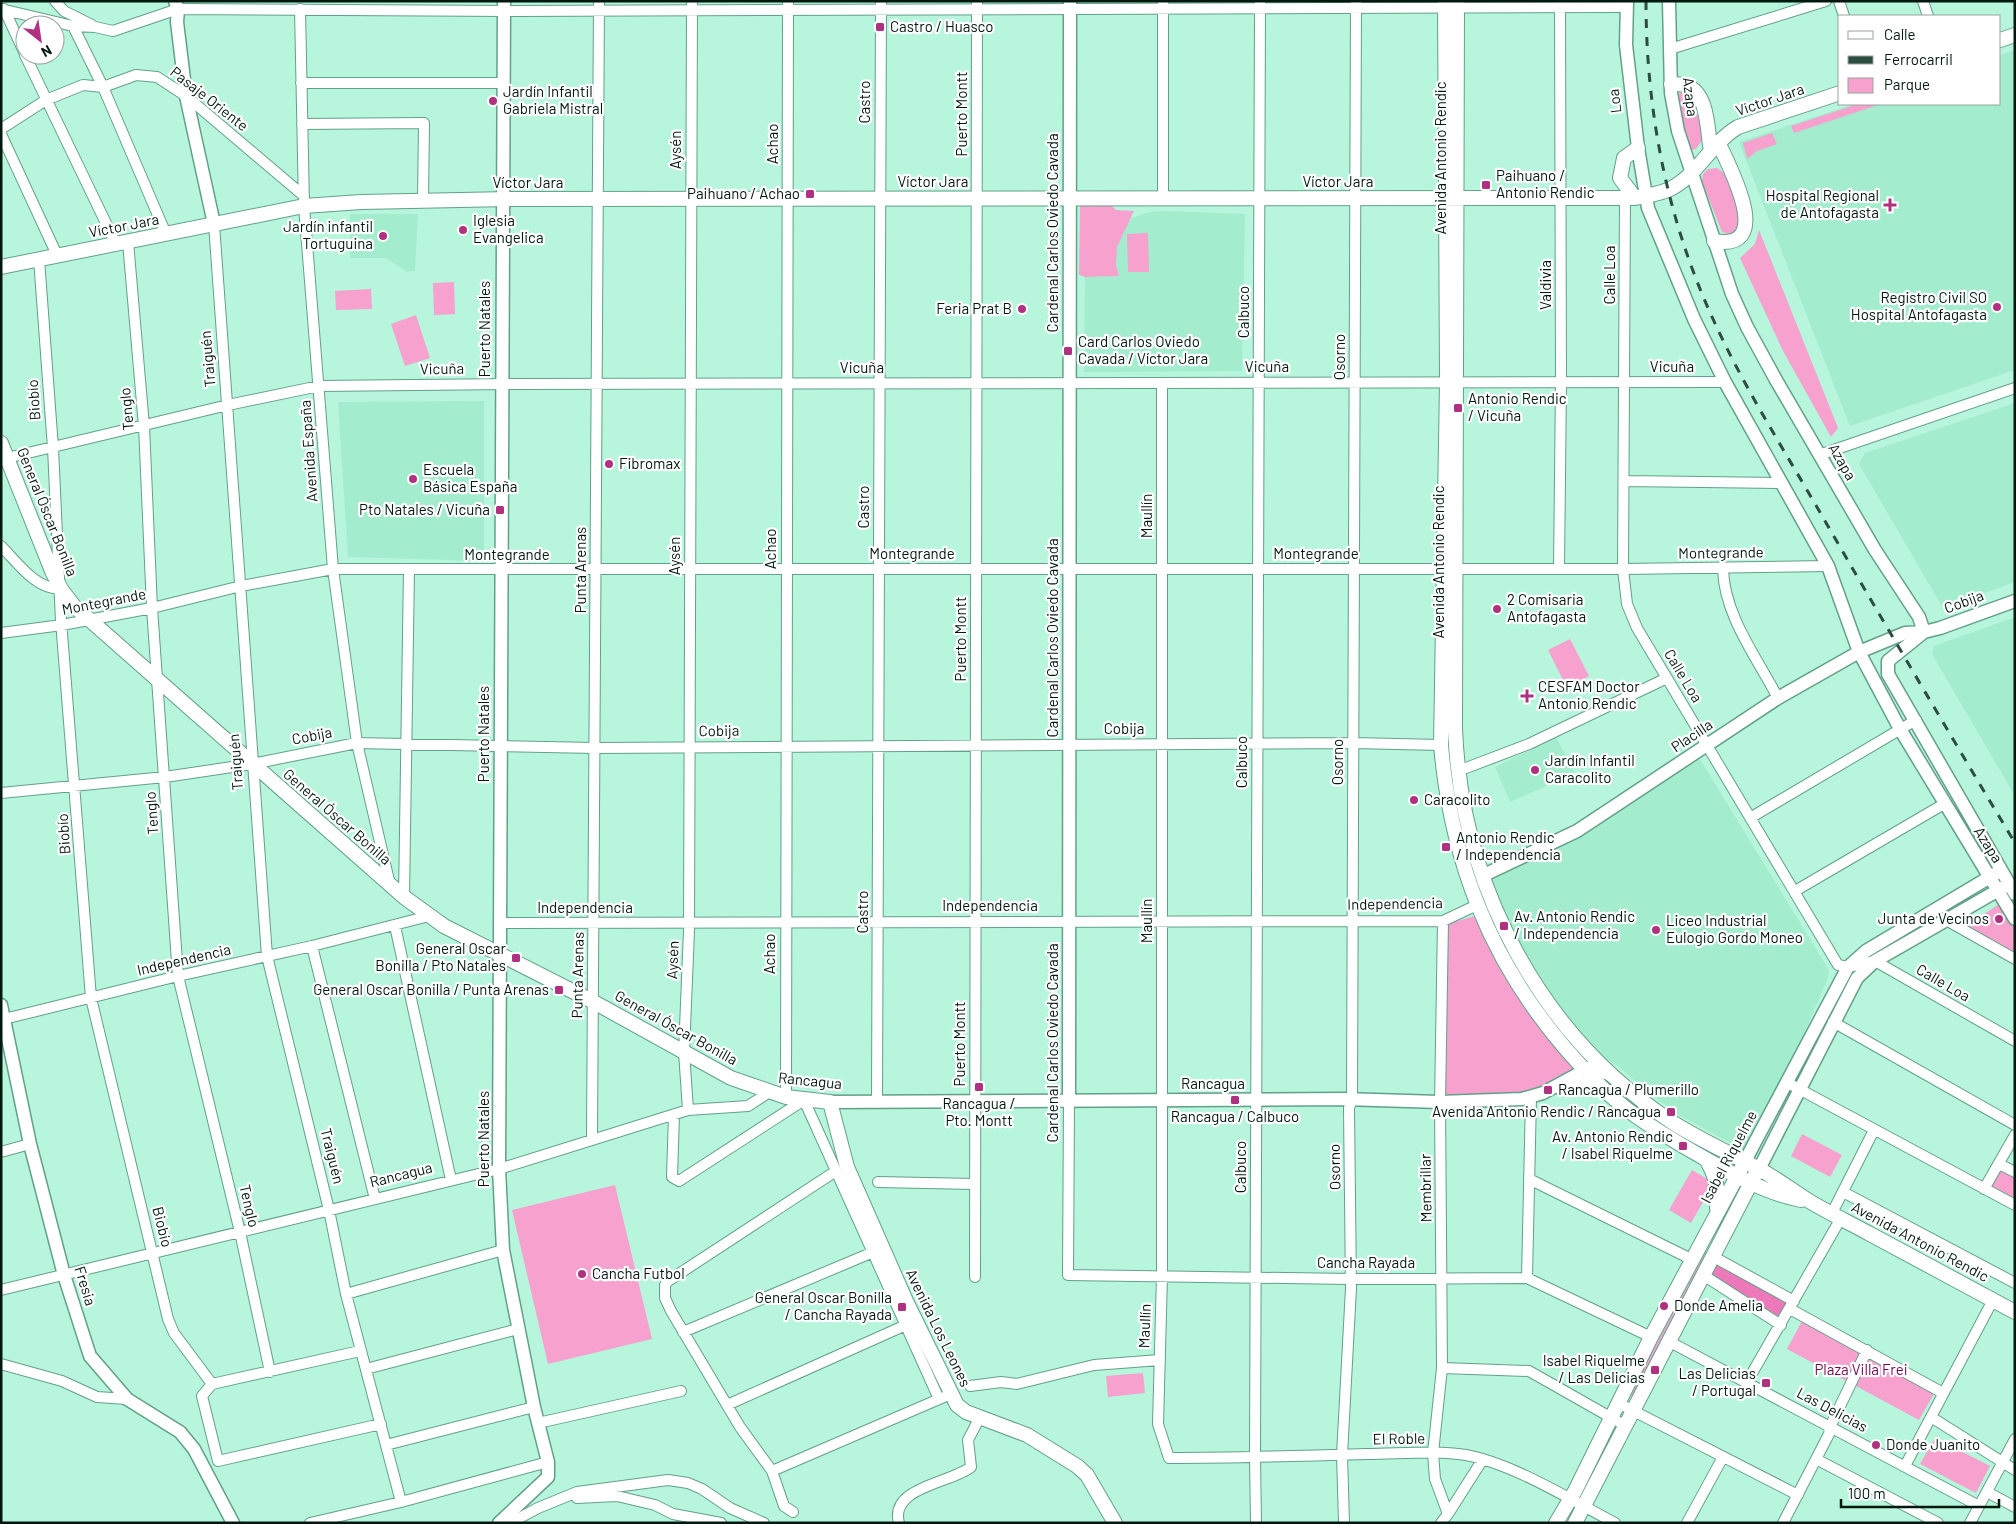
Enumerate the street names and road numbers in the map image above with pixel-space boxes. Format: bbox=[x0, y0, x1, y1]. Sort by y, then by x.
street label: Pasaje Oriente bbox=[167, 62, 252, 134]
street label: Puerto Montt bbox=[952, 72, 970, 156]
street label: Azapa bbox=[1680, 76, 1702, 118]
street label: Víctor Jara bbox=[1733, 79, 1806, 119]
street label: Castro bbox=[855, 81, 873, 123]
street label: Avenida Antonio Rendic bbox=[1431, 81, 1449, 234]
street label: Loa bbox=[1604, 88, 1624, 114]
street label: Achao bbox=[763, 124, 781, 164]
street label: Aysén bbox=[666, 131, 684, 169]
street label: Cardenal Carlos Oviedo Cavada bbox=[1043, 133, 1061, 333]
street label: Víctor Jara bbox=[897, 172, 969, 190]
street label: Víctor Jara bbox=[1302, 172, 1374, 190]
street label: Víctor Jara bbox=[492, 173, 564, 191]
street label: Víctor Jara bbox=[87, 209, 160, 241]
street label: Calle Loa bbox=[1600, 246, 1618, 304]
street label: Valdivia bbox=[1536, 260, 1554, 310]
street label: Puerto Natales bbox=[475, 281, 493, 377]
street label: Calbuco bbox=[1234, 286, 1252, 338]
street label: Traiguén bbox=[196, 330, 218, 388]
street label: Osorno bbox=[1330, 334, 1348, 380]
street label: Vicuña bbox=[1245, 357, 1289, 375]
street label: Vicuña bbox=[1650, 357, 1694, 375]
street label: Vicuña bbox=[840, 358, 884, 376]
street label: Vicuña bbox=[420, 359, 464, 377]
street label: Biobío bbox=[23, 379, 43, 421]
street label: Tenglo bbox=[115, 387, 137, 431]
street label: Avenida España bbox=[295, 399, 321, 503]
street label: Azapa bbox=[1825, 440, 1861, 483]
street label: General Óscar Bonilla bbox=[14, 445, 82, 579]
street label: Avenida Antonio Rendic bbox=[1429, 485, 1447, 638]
street label: Castro bbox=[854, 486, 872, 528]
street label: Maullín bbox=[1137, 494, 1155, 538]
street label: Punta Arenas bbox=[571, 527, 589, 613]
street label: Achao bbox=[761, 529, 779, 569]
street label: Aysén bbox=[665, 537, 683, 575]
street label: Cardenal Carlos Oviedo Cavada bbox=[1043, 538, 1061, 738]
street label: Montegrande bbox=[1678, 542, 1764, 562]
street label: Montegrande bbox=[869, 544, 955, 562]
street label: Montegrande bbox=[1273, 544, 1359, 562]
street label: Montegrande bbox=[464, 545, 550, 563]
street label: Montegrande bbox=[60, 584, 147, 618]
street label: Cobija bbox=[1941, 586, 1986, 616]
street label: Puerto Montt bbox=[951, 597, 969, 681]
street label: Calle Loa bbox=[1661, 646, 1707, 705]
street label: Puerto Natales bbox=[474, 686, 492, 782]
street label: Placilla bbox=[1667, 715, 1716, 756]
street label: Cobija bbox=[1104, 719, 1144, 737]
street label: Cobija bbox=[699, 721, 739, 739]
street label: Cobija bbox=[290, 722, 333, 748]
street label: Traiguén bbox=[224, 733, 246, 791]
street label: Calbuco bbox=[1232, 736, 1250, 788]
street label: Osorno bbox=[1328, 739, 1346, 785]
street label: General Óscar Bonilla bbox=[280, 764, 395, 868]
street label: Tenglo bbox=[141, 791, 161, 835]
street label: Biobío bbox=[53, 813, 73, 855]
street label: Azapa bbox=[1971, 823, 2007, 866]
street label: Castro bbox=[853, 891, 871, 933]
street label: Independencia bbox=[1347, 893, 1443, 913]
street label: Independencia bbox=[942, 896, 1038, 914]
street label: Independencia bbox=[537, 898, 633, 916]
street label: Maullín bbox=[1137, 899, 1155, 943]
street label: Punta Arenas bbox=[567, 932, 587, 1018]
street label: Achao bbox=[760, 934, 778, 974]
street label: Independencia bbox=[135, 939, 232, 979]
street label: Aysén bbox=[662, 940, 682, 979]
street label: Cardenal Carlos Oviedo Cavada bbox=[1043, 943, 1061, 1143]
street label: Calle Loa bbox=[1913, 960, 1974, 1005]
street label: General Óscar Bonilla bbox=[612, 986, 741, 1068]
street label: Puerto Montt bbox=[950, 1002, 968, 1086]
street label: Rancagua bbox=[777, 1068, 843, 1092]
street label: Rancagua bbox=[1181, 1074, 1245, 1092]
street label: Puerto Natales bbox=[474, 1091, 492, 1187]
street label: Isabel Riquelme bbox=[1696, 1107, 1760, 1206]
street label: Traiguén bbox=[317, 1126, 349, 1185]
street label: Calbuco bbox=[1231, 1141, 1249, 1193]
street label: Osorno bbox=[1325, 1144, 1343, 1190]
street label: Membrillar bbox=[1415, 1153, 1435, 1222]
street label: Rancagua bbox=[368, 1158, 434, 1191]
street label: Tenglo bbox=[236, 1183, 264, 1229]
street label: Avenida Antonio Rendic bbox=[1849, 1197, 1992, 1285]
street label: Biobío bbox=[149, 1205, 177, 1249]
street label: Cancha Rayada bbox=[1317, 1253, 1415, 1271]
street label: Fresia bbox=[71, 1264, 100, 1308]
street label: Avenida Los Leones bbox=[903, 1266, 975, 1389]
street label: Maullín bbox=[1134, 1303, 1154, 1349]
street label: Las Delicias bbox=[1794, 1383, 1871, 1435]
street label: El Roble bbox=[1373, 1429, 1425, 1447]

